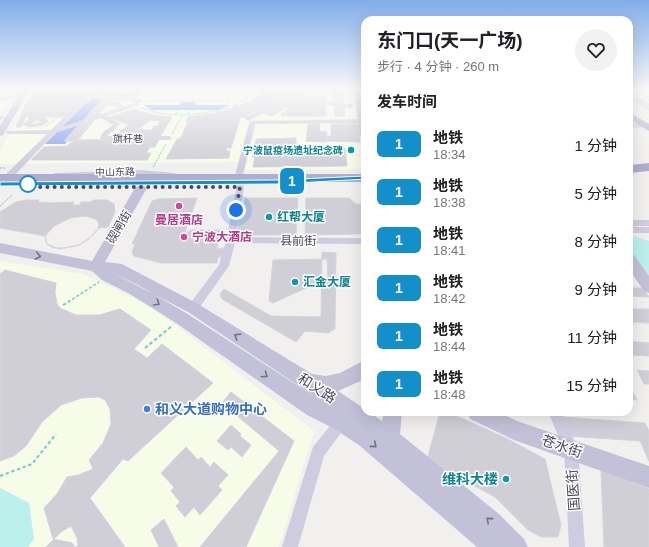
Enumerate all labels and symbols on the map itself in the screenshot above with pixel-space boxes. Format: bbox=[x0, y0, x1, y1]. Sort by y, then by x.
street label: 旗杆巷 bbox=[113, 133, 143, 144]
place label: 宁波鼠疫场遗址纪念碑 bbox=[243, 145, 343, 156]
marker: 宁波鼠疫场遗址纪念碑 bbox=[346, 145, 356, 155]
street label: 中山东路 bbox=[95, 166, 135, 178]
line badge: 1 bbox=[279, 168, 305, 194]
unlabelled marker bbox=[19, 175, 37, 193]
your location bbox=[226, 200, 246, 220]
marker: 曼居酒店 bbox=[174, 201, 184, 211]
street label: 碶闸街 bbox=[104, 208, 134, 246]
place label: 红帮大厦 bbox=[277, 210, 325, 224]
marker: 红帮大厦 bbox=[264, 212, 274, 222]
place label: 曼居酒店 bbox=[155, 213, 203, 227]
place label: 宁波大酒店 bbox=[192, 230, 252, 244]
marker: 宁波大酒店 bbox=[179, 232, 189, 242]
street label: 县前街 bbox=[280, 234, 316, 248]
one-way arrow bbox=[35, 251, 41, 259]
place label: 汇金大厦 bbox=[303, 275, 351, 289]
marker: 汇金大厦 bbox=[290, 277, 300, 287]
one-way arrow bbox=[153, 299, 160, 306]
one-way arrow bbox=[234, 334, 241, 341]
one-way arrow bbox=[261, 370, 268, 378]
street label: 和义路 bbox=[295, 370, 339, 406]
place label: 和义大道购物中心 bbox=[155, 401, 267, 417]
marker: 和义大道购物中心 bbox=[142, 404, 152, 414]
street label: 苍水街 bbox=[540, 432, 584, 460]
one-way arrow bbox=[370, 440, 377, 447]
street label: 国医街 bbox=[564, 468, 582, 512]
place label: 维科大楼 bbox=[442, 471, 498, 487]
marker: 维科大楼 bbox=[501, 474, 511, 484]
one-way arrow bbox=[486, 517, 493, 524]

